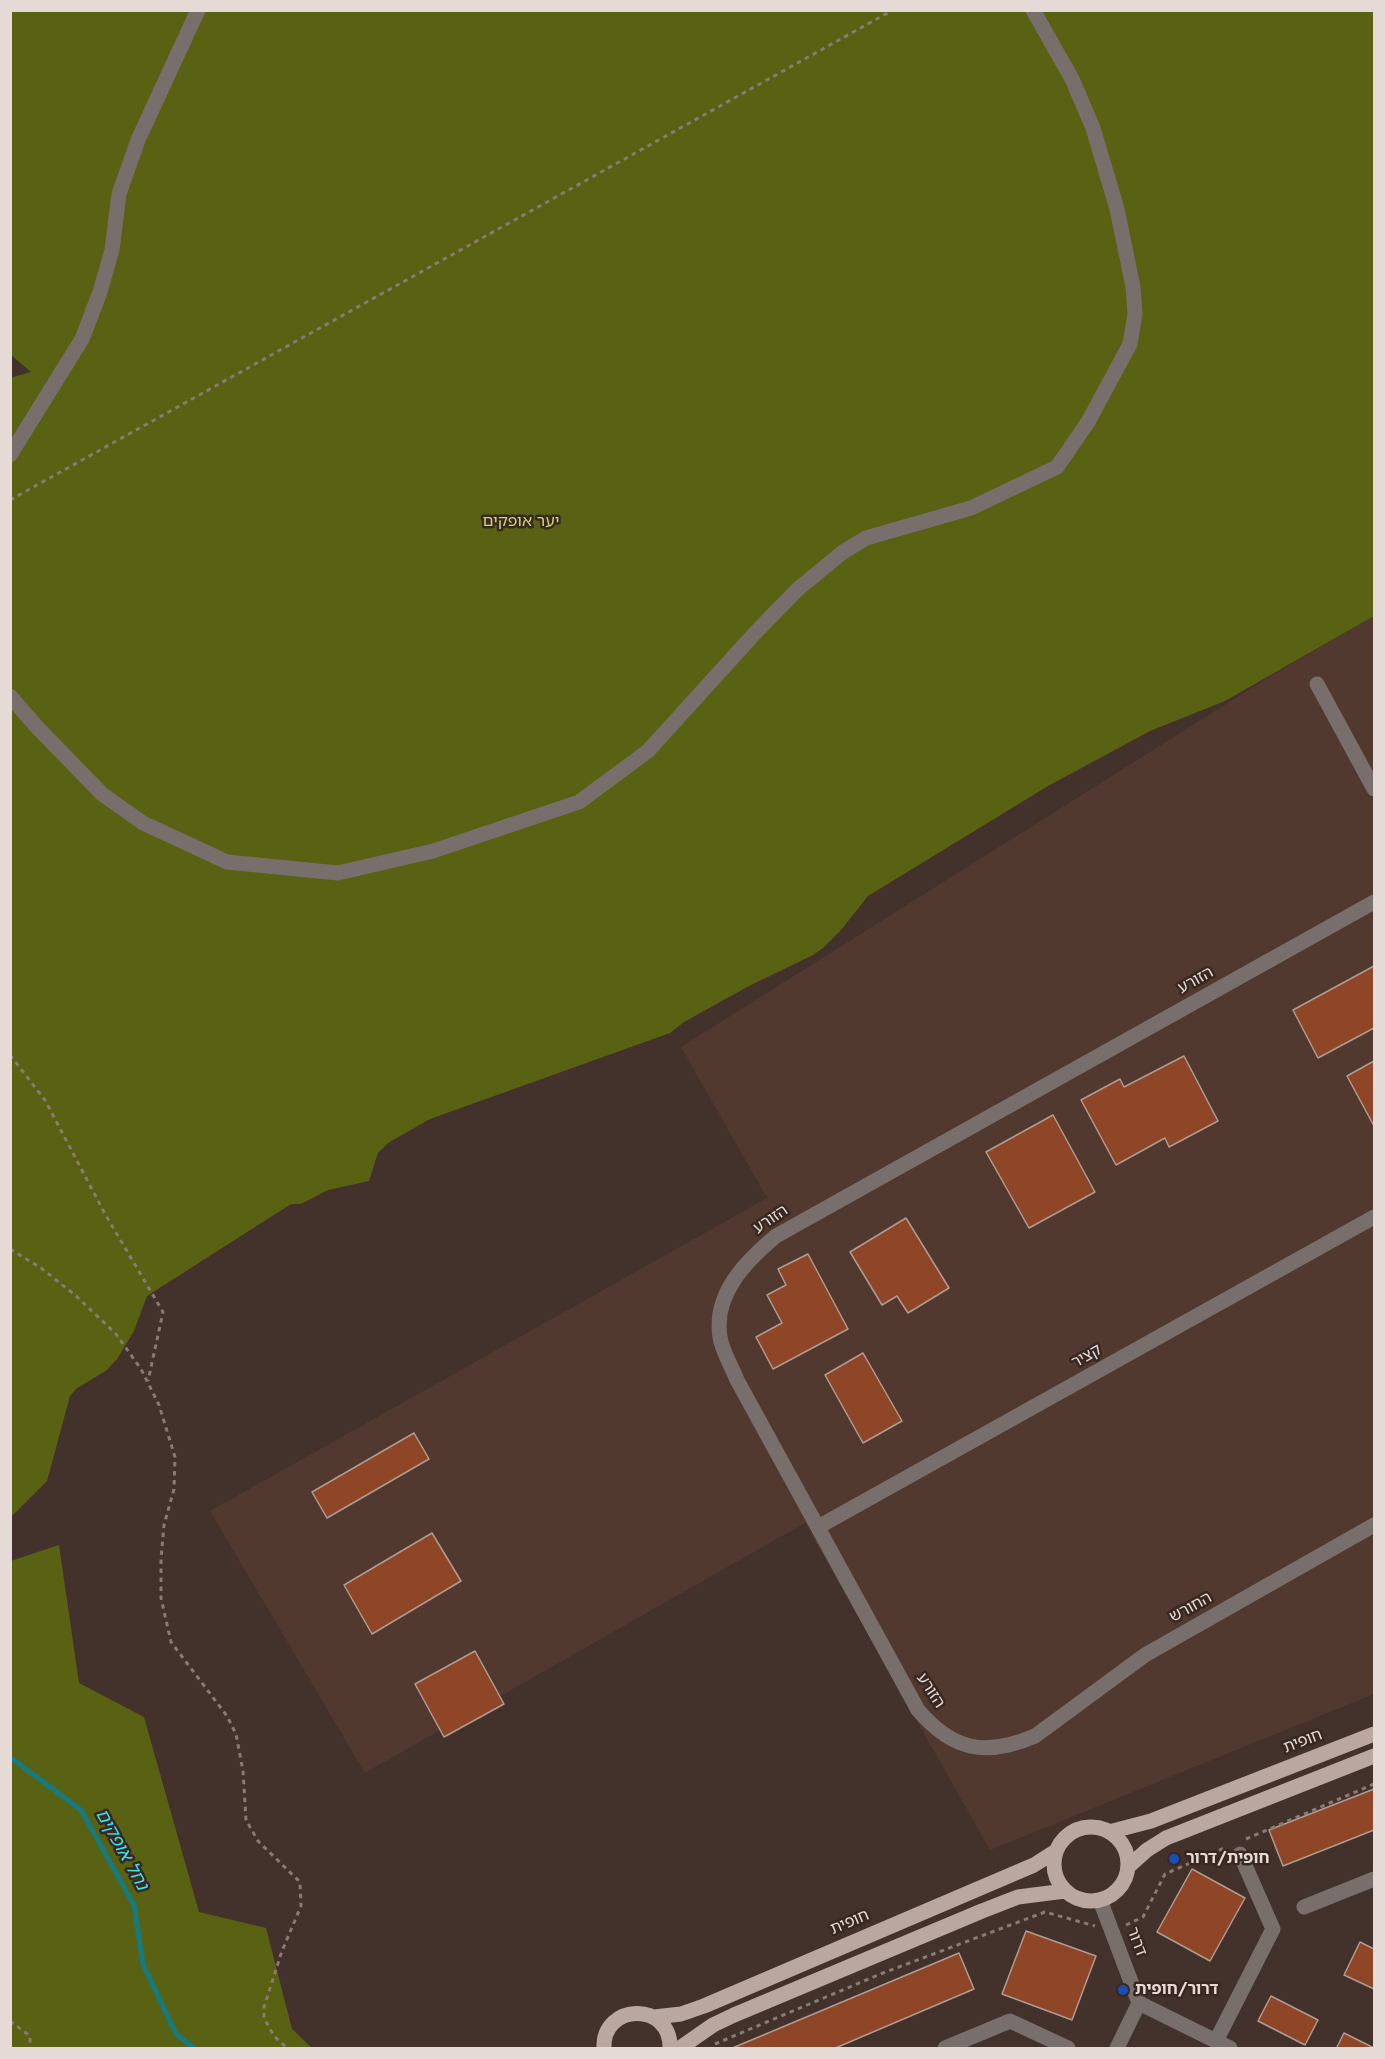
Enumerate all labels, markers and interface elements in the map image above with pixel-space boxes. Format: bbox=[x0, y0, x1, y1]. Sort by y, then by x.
park label: יער אופקים bbox=[483, 512, 559, 532]
street label: הזורע bbox=[1175, 963, 1217, 999]
street label: הזורע bbox=[750, 1201, 792, 1239]
street label: קציר bbox=[1069, 1341, 1105, 1373]
street label: החורש bbox=[1167, 1589, 1215, 1627]
street label: הזורע bbox=[912, 1670, 948, 1712]
street label: חופית bbox=[1281, 1726, 1325, 1758]
water label: נחל אופקים bbox=[90, 1806, 152, 1894]
place label: חופית/דרור bbox=[1186, 1849, 1269, 1869]
marker: חופית/דרור bbox=[1167, 1852, 1181, 1866]
street label: חופית bbox=[828, 1906, 872, 1940]
street label: דרור bbox=[1122, 1925, 1150, 1959]
place label: דרור/חופית bbox=[1135, 1980, 1218, 2000]
marker: דרור/חופית bbox=[1116, 1983, 1130, 1997]

